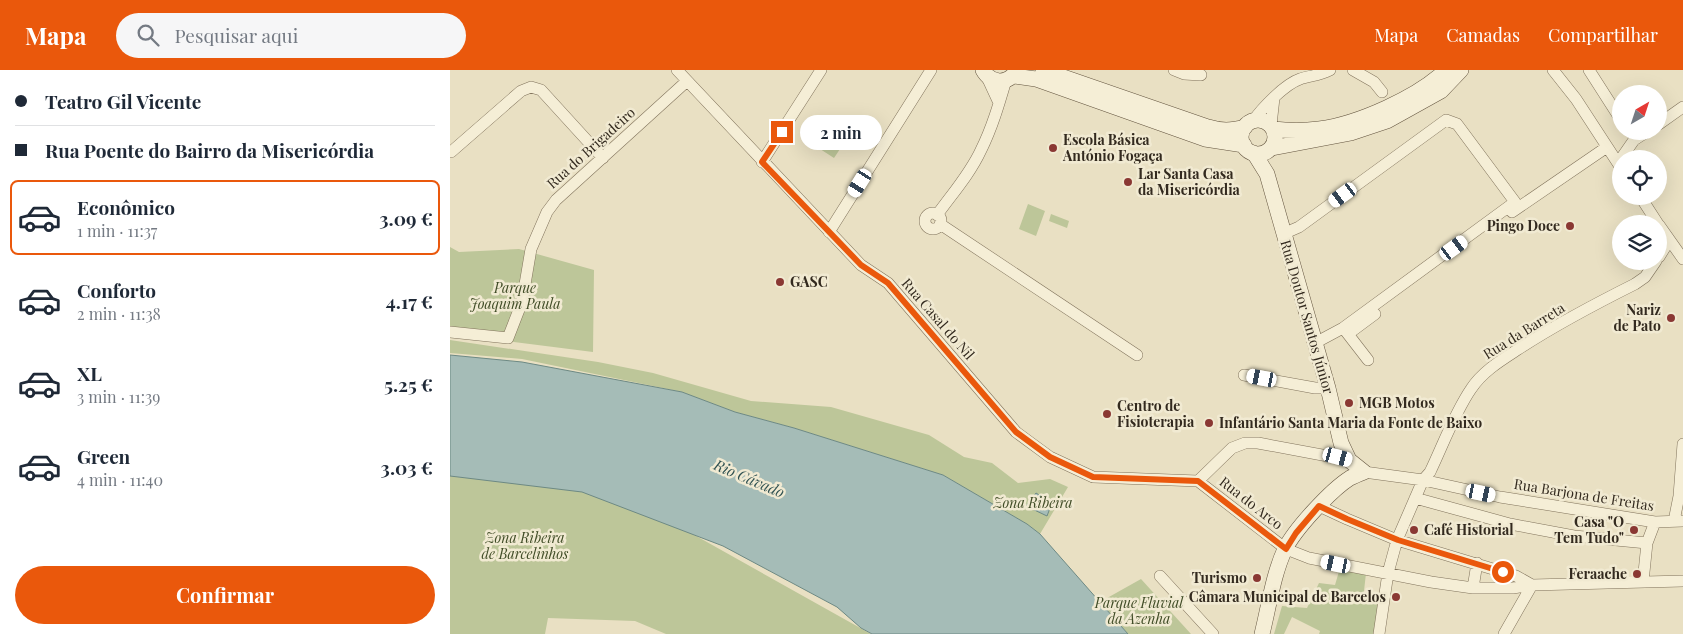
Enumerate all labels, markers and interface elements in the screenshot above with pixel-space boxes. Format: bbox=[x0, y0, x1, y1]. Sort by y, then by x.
search box bbox=[116, 13, 466, 58]
text: Mapa bbox=[25, 19, 86, 51]
icon: search bbox=[134, 21, 162, 49]
text: Pesquisar aqui bbox=[174, 22, 298, 48]
text: Mapa bbox=[1374, 23, 1418, 47]
text: Camadas bbox=[1446, 23, 1520, 47]
text: Compartilhar bbox=[1548, 23, 1658, 47]
north arrow bbox=[1612, 85, 1668, 140]
map controls bbox=[1612, 85, 1667, 270]
text: Teatro Gil Vicente bbox=[45, 88, 201, 114]
street label: Rua do Brigadeiro bbox=[542, 103, 639, 192]
callout: 2 min bbox=[800, 114, 882, 150]
route end bbox=[771, 121, 793, 143]
text: 2 min bbox=[820, 122, 862, 143]
place label: Escola Básica António Fogaça bbox=[1062, 130, 1164, 165]
text: Rua Poente do Bairro da Misericórdia bbox=[45, 137, 374, 163]
marker: Escola Básica António Fogaça bbox=[1047, 142, 1059, 154]
button: locate bbox=[1612, 150, 1667, 205]
place label: Lar Santa Casa da Misericórdia bbox=[1138, 164, 1241, 199]
car bbox=[845, 166, 874, 200]
marker: Lar Santa Casa da Misericórdia bbox=[1122, 176, 1134, 188]
car bbox=[1326, 180, 1359, 210]
text: Econômico bbox=[77, 194, 175, 220]
icon: car bbox=[17, 195, 62, 240]
text: 3.09 € bbox=[379, 205, 433, 231]
button: layers bbox=[1612, 215, 1667, 270]
place label: Pingo Doce bbox=[1487, 216, 1560, 235]
text: 1 min · 11:37 bbox=[77, 220, 157, 241]
marker: Pingo Doce bbox=[1564, 220, 1576, 232]
car bbox=[1437, 233, 1470, 263]
street label: Rua Doutor Santos Júnior bbox=[1276, 238, 1339, 397]
place label: GASC bbox=[790, 272, 828, 291]
street label: Rua Casal do Nil bbox=[898, 274, 979, 363]
marker: GASC bbox=[774, 276, 786, 288]
text: Conforto bbox=[77, 277, 156, 303]
icon: car bbox=[17, 278, 62, 323]
park label: Parque Joaquim Paula bbox=[469, 278, 561, 313]
text: 4.17 € bbox=[386, 288, 433, 314]
street label: Rua da Barreta bbox=[1479, 298, 1568, 363]
place label: Nariz de Pato bbox=[1613, 300, 1661, 335]
text: 2 min · 11:38 bbox=[77, 303, 161, 324]
marker: Nariz de Pato bbox=[1665, 312, 1677, 324]
text: XL bbox=[77, 360, 102, 386]
icon: car bbox=[17, 361, 62, 406]
car bbox=[1245, 368, 1278, 388]
text: 5.25 € bbox=[384, 371, 433, 397]
text: 3 min · 11:39 bbox=[77, 386, 160, 407]
place label: MGB Motos bbox=[1359, 393, 1435, 412]
place label: Centro de Fisioterapia bbox=[1117, 396, 1195, 431]
marker: MGB Motos bbox=[1343, 397, 1355, 409]
marker: Centro de Fisioterapia bbox=[1101, 408, 1113, 420]
place label: Infantário Santa Maria da Fonte de Baixo bbox=[1219, 413, 1482, 432]
marker: Infantário Santa Maria da Fonte de Baixo bbox=[1203, 417, 1215, 429]
text: Green bbox=[77, 443, 130, 469]
icon: car bbox=[17, 444, 62, 489]
car bbox=[1321, 446, 1354, 468]
text: 3.03 € bbox=[381, 454, 433, 480]
water label: Rio Cávado bbox=[710, 454, 788, 502]
text: 4 min · 11:40 bbox=[77, 469, 163, 490]
street label: Rua do Arco bbox=[1216, 472, 1287, 534]
street label: Rua Barjona de Freitas bbox=[1513, 474, 1655, 515]
car bbox=[1464, 483, 1497, 503]
park label: Zona Ribeira bbox=[993, 493, 1072, 512]
place label: Casa "O Tem Tudo" bbox=[1554, 512, 1624, 547]
place label: Café Historial bbox=[1424, 520, 1514, 539]
marker: Café Historial bbox=[1408, 524, 1420, 536]
marker: Casa "O Tem Tudo" bbox=[1628, 524, 1640, 536]
park label: Zona Ribeira de Barcelinhos bbox=[482, 528, 569, 563]
car bbox=[1319, 554, 1352, 574]
route start bbox=[1492, 561, 1514, 583]
place label: Feraache bbox=[1569, 564, 1627, 583]
button: Confirmar bbox=[15, 566, 435, 624]
place label: Turismo bbox=[1192, 568, 1247, 587]
marker: Feraache bbox=[1631, 568, 1643, 580]
marker: Turismo bbox=[1251, 572, 1263, 584]
place label: Câmara Municipal de Barcelos bbox=[1189, 587, 1386, 606]
marker: Câmara Municipal de Barcelos bbox=[1390, 591, 1402, 603]
park label: Parque Fluvial da Azenha bbox=[1094, 593, 1184, 628]

